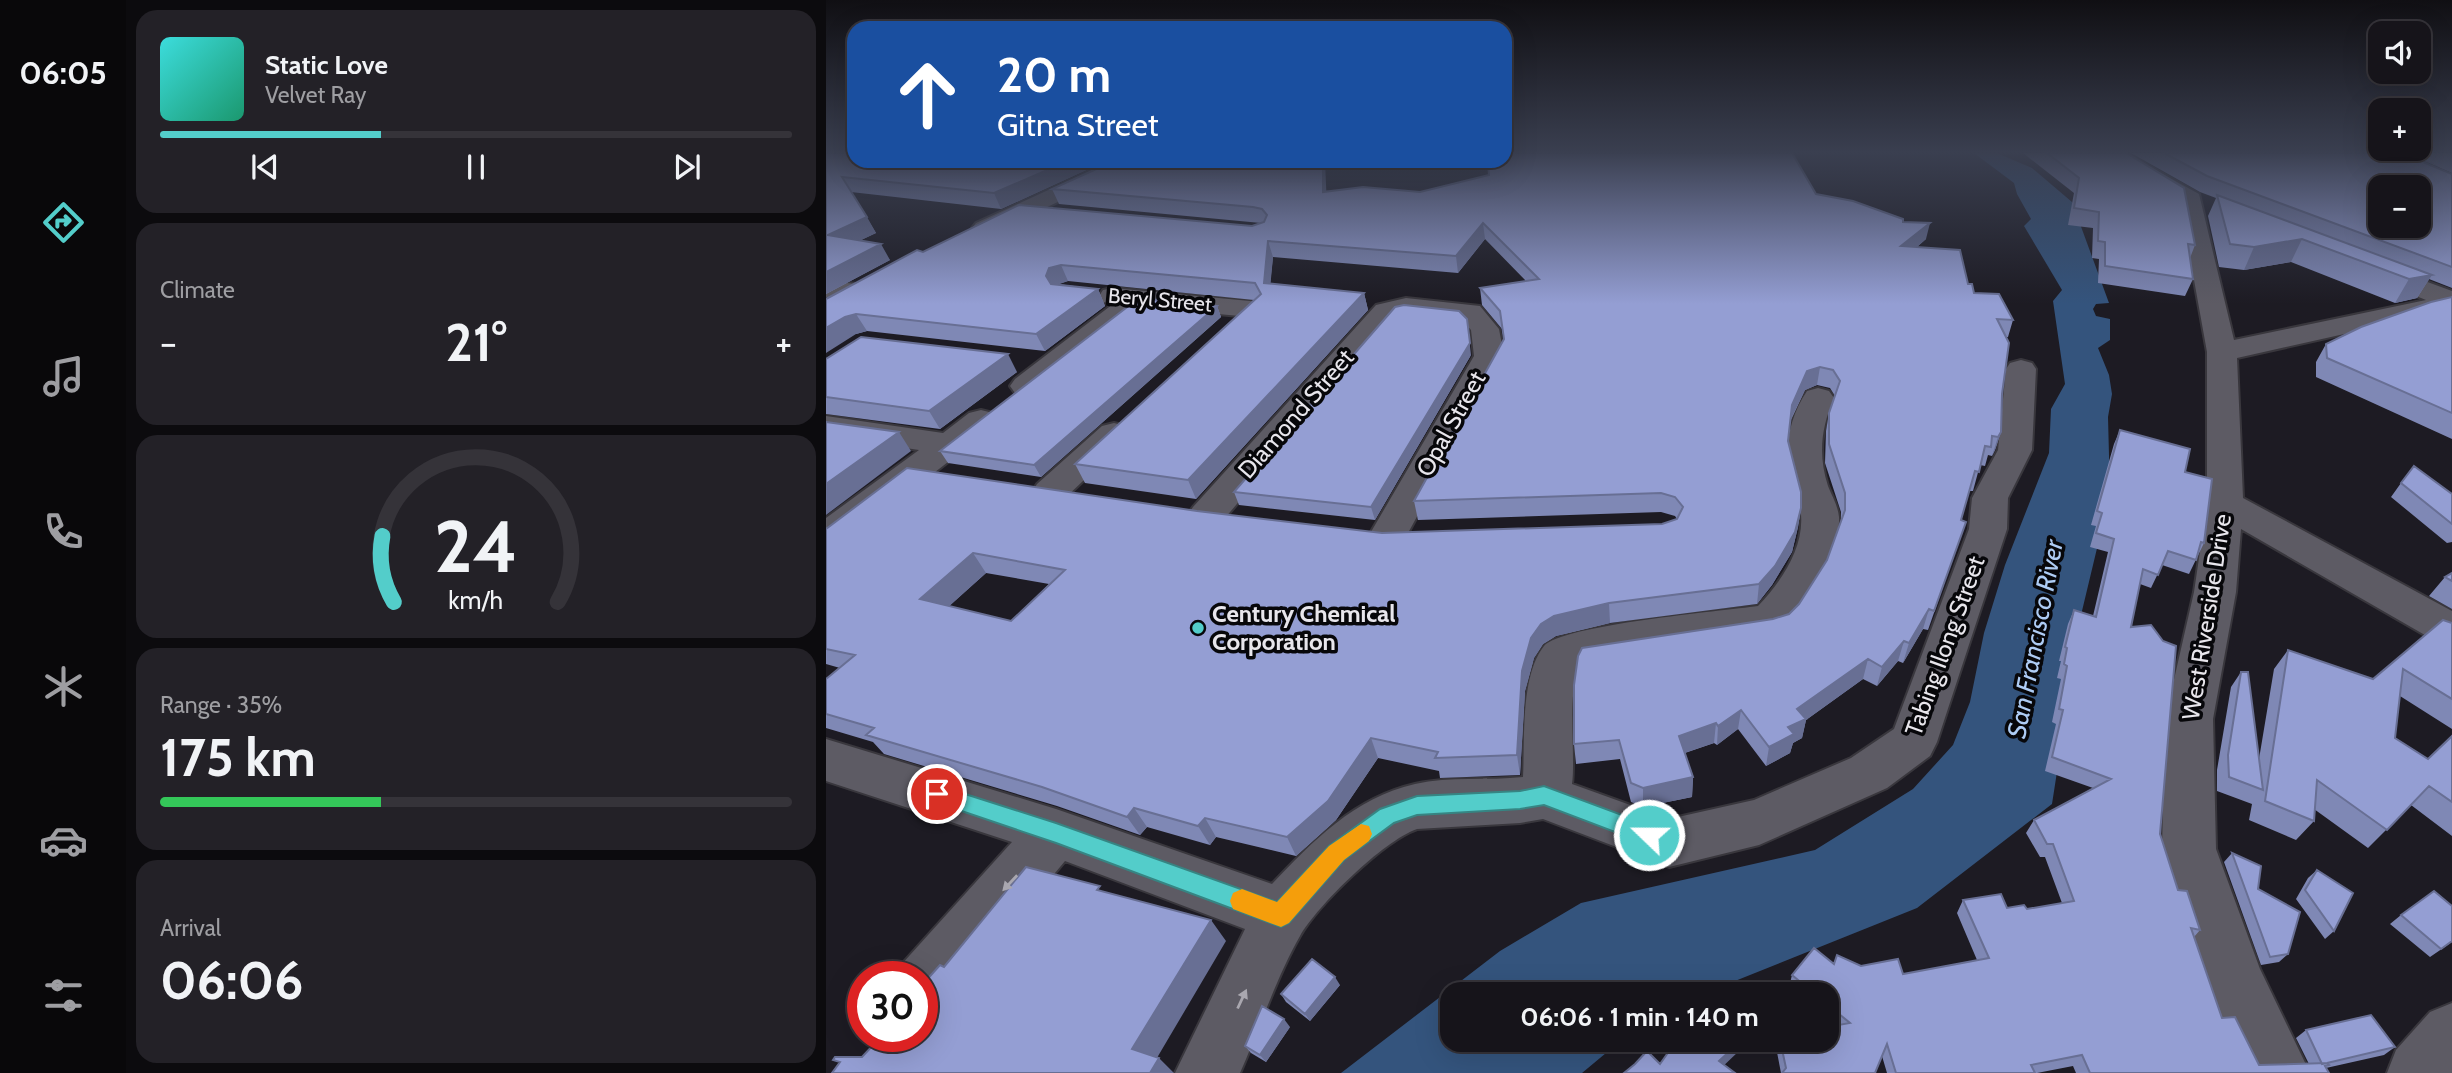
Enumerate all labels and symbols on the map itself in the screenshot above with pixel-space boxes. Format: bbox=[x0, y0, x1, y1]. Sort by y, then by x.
street label: Beryl Street bbox=[1107, 283, 1213, 316]
street label: Diamond Street bbox=[1232, 343, 1360, 484]
street label: Opal Street bbox=[1410, 366, 1491, 481]
street label: West Riverside Drive bbox=[2176, 512, 2237, 722]
water label: San Francisco River bbox=[2000, 536, 2070, 741]
street label: Tabing Ilong Street bbox=[1899, 552, 1990, 740]
place label: Century Chemical Corporation bbox=[1212, 599, 1396, 656]
marker: Century Chemical Corporation bbox=[1190, 620, 1206, 636]
pin bbox=[907, 764, 967, 824]
position arrow bbox=[1612, 798, 1686, 872]
one-way arrow bbox=[1003, 874, 1019, 891]
speed limit sign: 30 bbox=[847, 961, 938, 1052]
one-way arrow bbox=[1236, 989, 1248, 1009]

